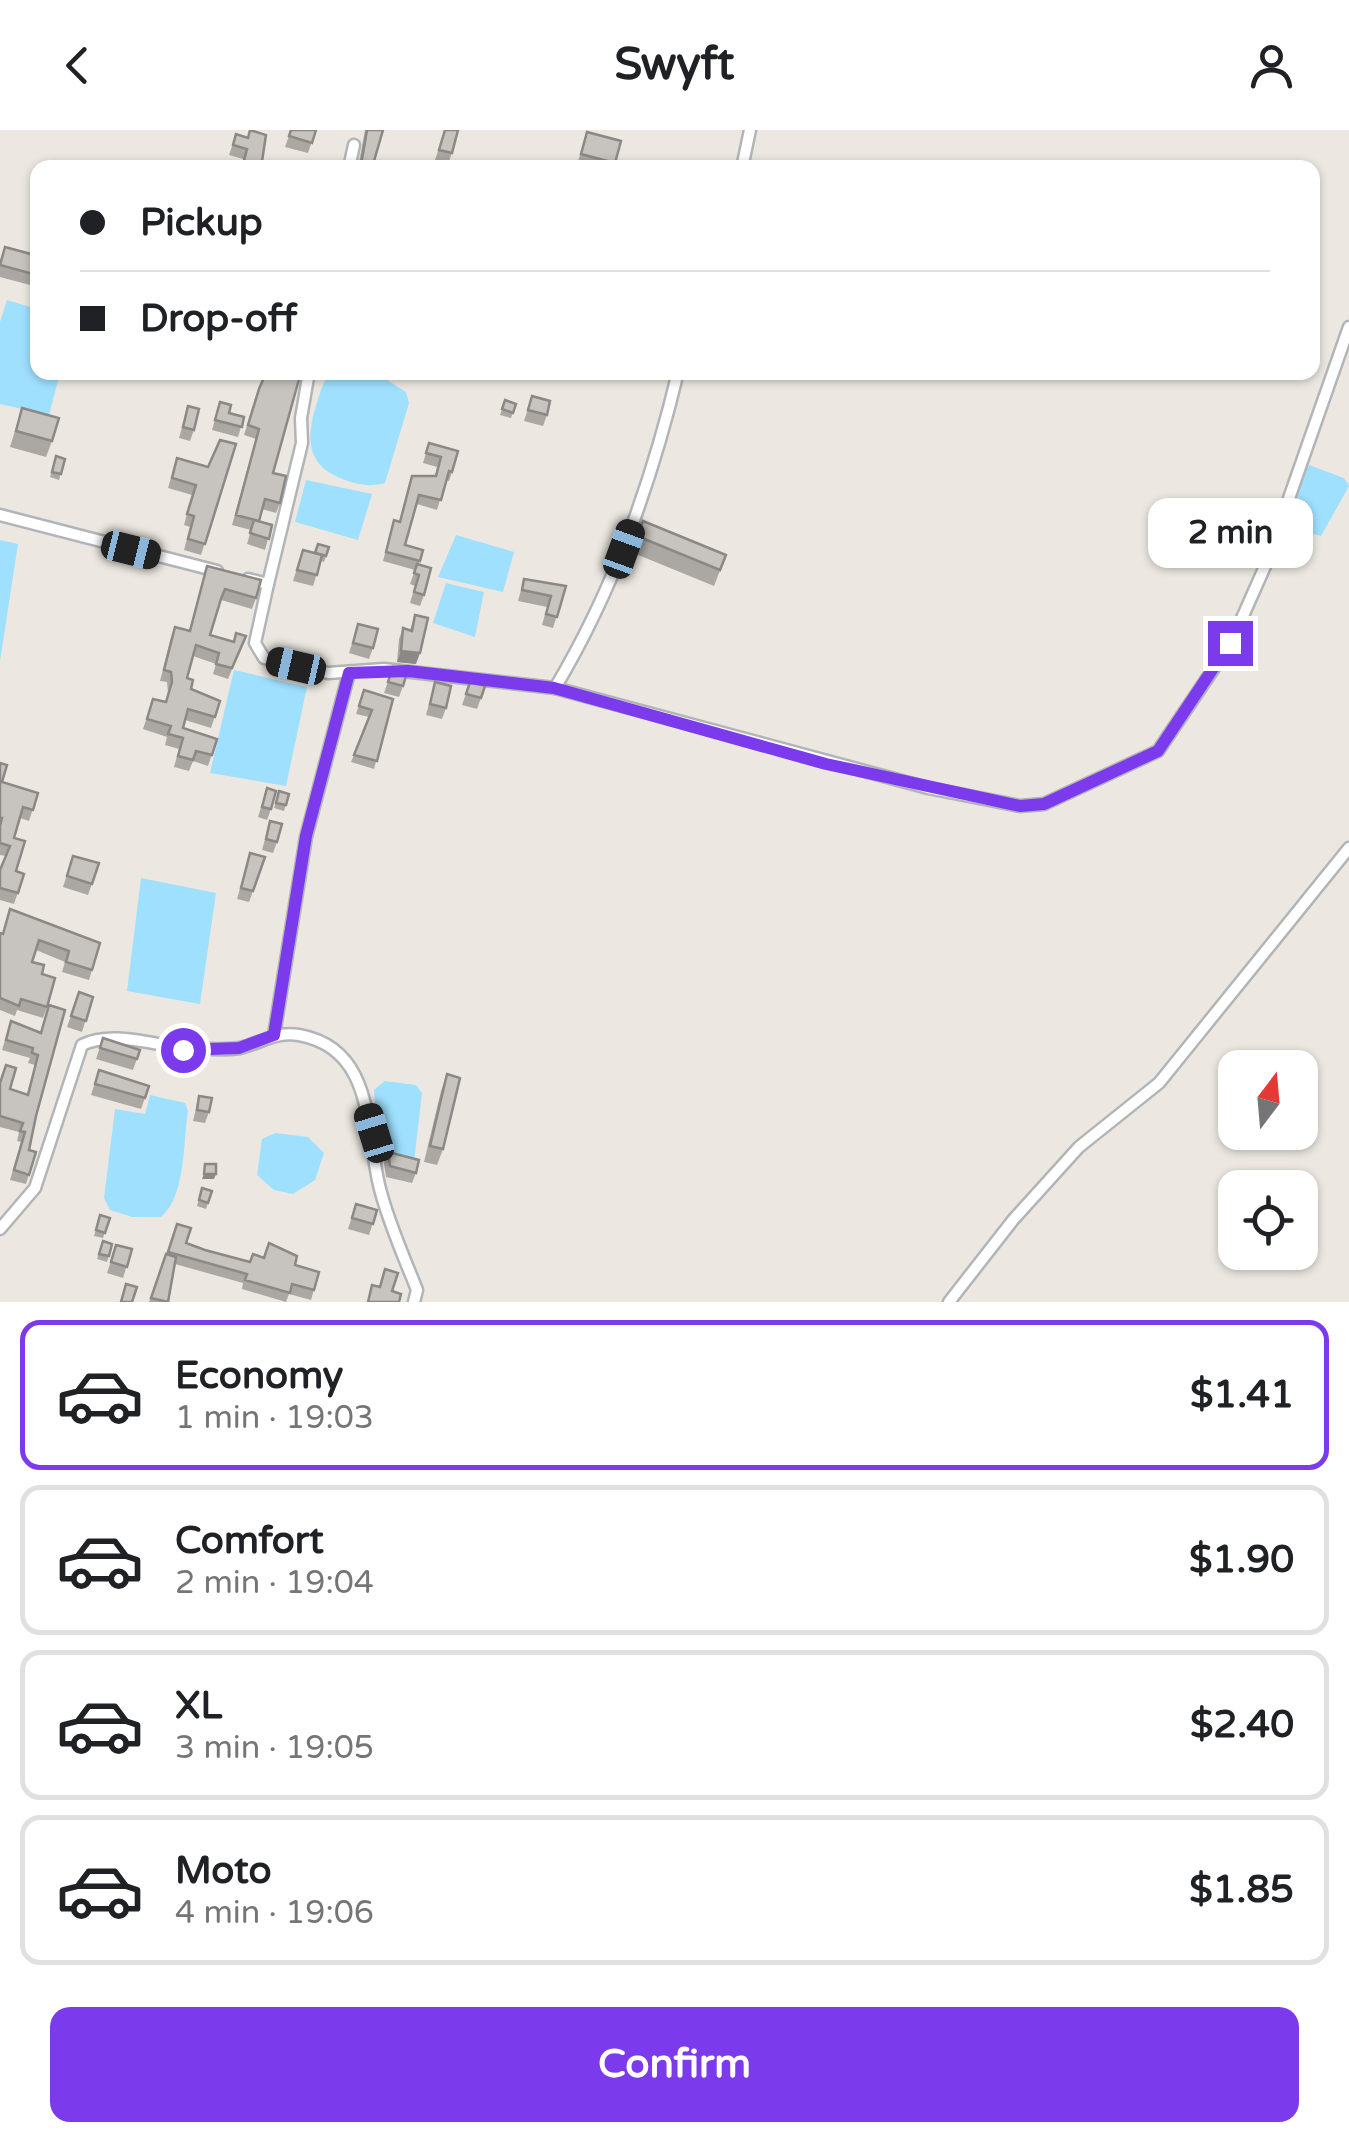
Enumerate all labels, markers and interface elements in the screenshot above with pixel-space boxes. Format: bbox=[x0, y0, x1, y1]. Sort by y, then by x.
icon: back bbox=[50, 38, 105, 93]
text: Swyft bbox=[614, 38, 735, 92]
icon: person bbox=[1244, 38, 1299, 93]
text: Pickup bbox=[140, 200, 263, 246]
text: Drop-off bbox=[140, 296, 297, 342]
callout: 2 min bbox=[1148, 498, 1312, 568]
text: 2 min bbox=[1188, 514, 1273, 552]
car bbox=[600, 516, 648, 582]
car bbox=[98, 528, 164, 572]
route end bbox=[1208, 621, 1253, 666]
car bbox=[263, 645, 329, 687]
route start bbox=[161, 1028, 206, 1073]
north arrow bbox=[1218, 1050, 1318, 1150]
map controls bbox=[1218, 1050, 1318, 1270]
car bbox=[351, 1100, 397, 1166]
button: locate bbox=[1218, 1170, 1318, 1270]
icon: car bbox=[55, 1350, 145, 1440]
text: Economy bbox=[175, 1353, 343, 1399]
text: $1.41 bbox=[1190, 1372, 1294, 1418]
text: 1 min · 19:03 bbox=[175, 1399, 374, 1437]
icon: car bbox=[55, 1515, 145, 1605]
text: Comfort bbox=[175, 1518, 324, 1564]
text: $1.90 bbox=[1189, 1537, 1294, 1583]
text: 2 min · 19:04 bbox=[175, 1564, 374, 1602]
icon: car bbox=[55, 1680, 145, 1770]
text: XL bbox=[175, 1683, 222, 1729]
text: $2.40 bbox=[1190, 1702, 1294, 1748]
text: 3 min · 19:05 bbox=[175, 1729, 374, 1767]
icon: car bbox=[55, 1845, 145, 1935]
text: Moto bbox=[175, 1848, 271, 1894]
text: $1.85 bbox=[1189, 1867, 1294, 1913]
text: 4 min · 19:06 bbox=[175, 1894, 374, 1932]
button: Confirm bbox=[50, 2007, 1299, 2122]

